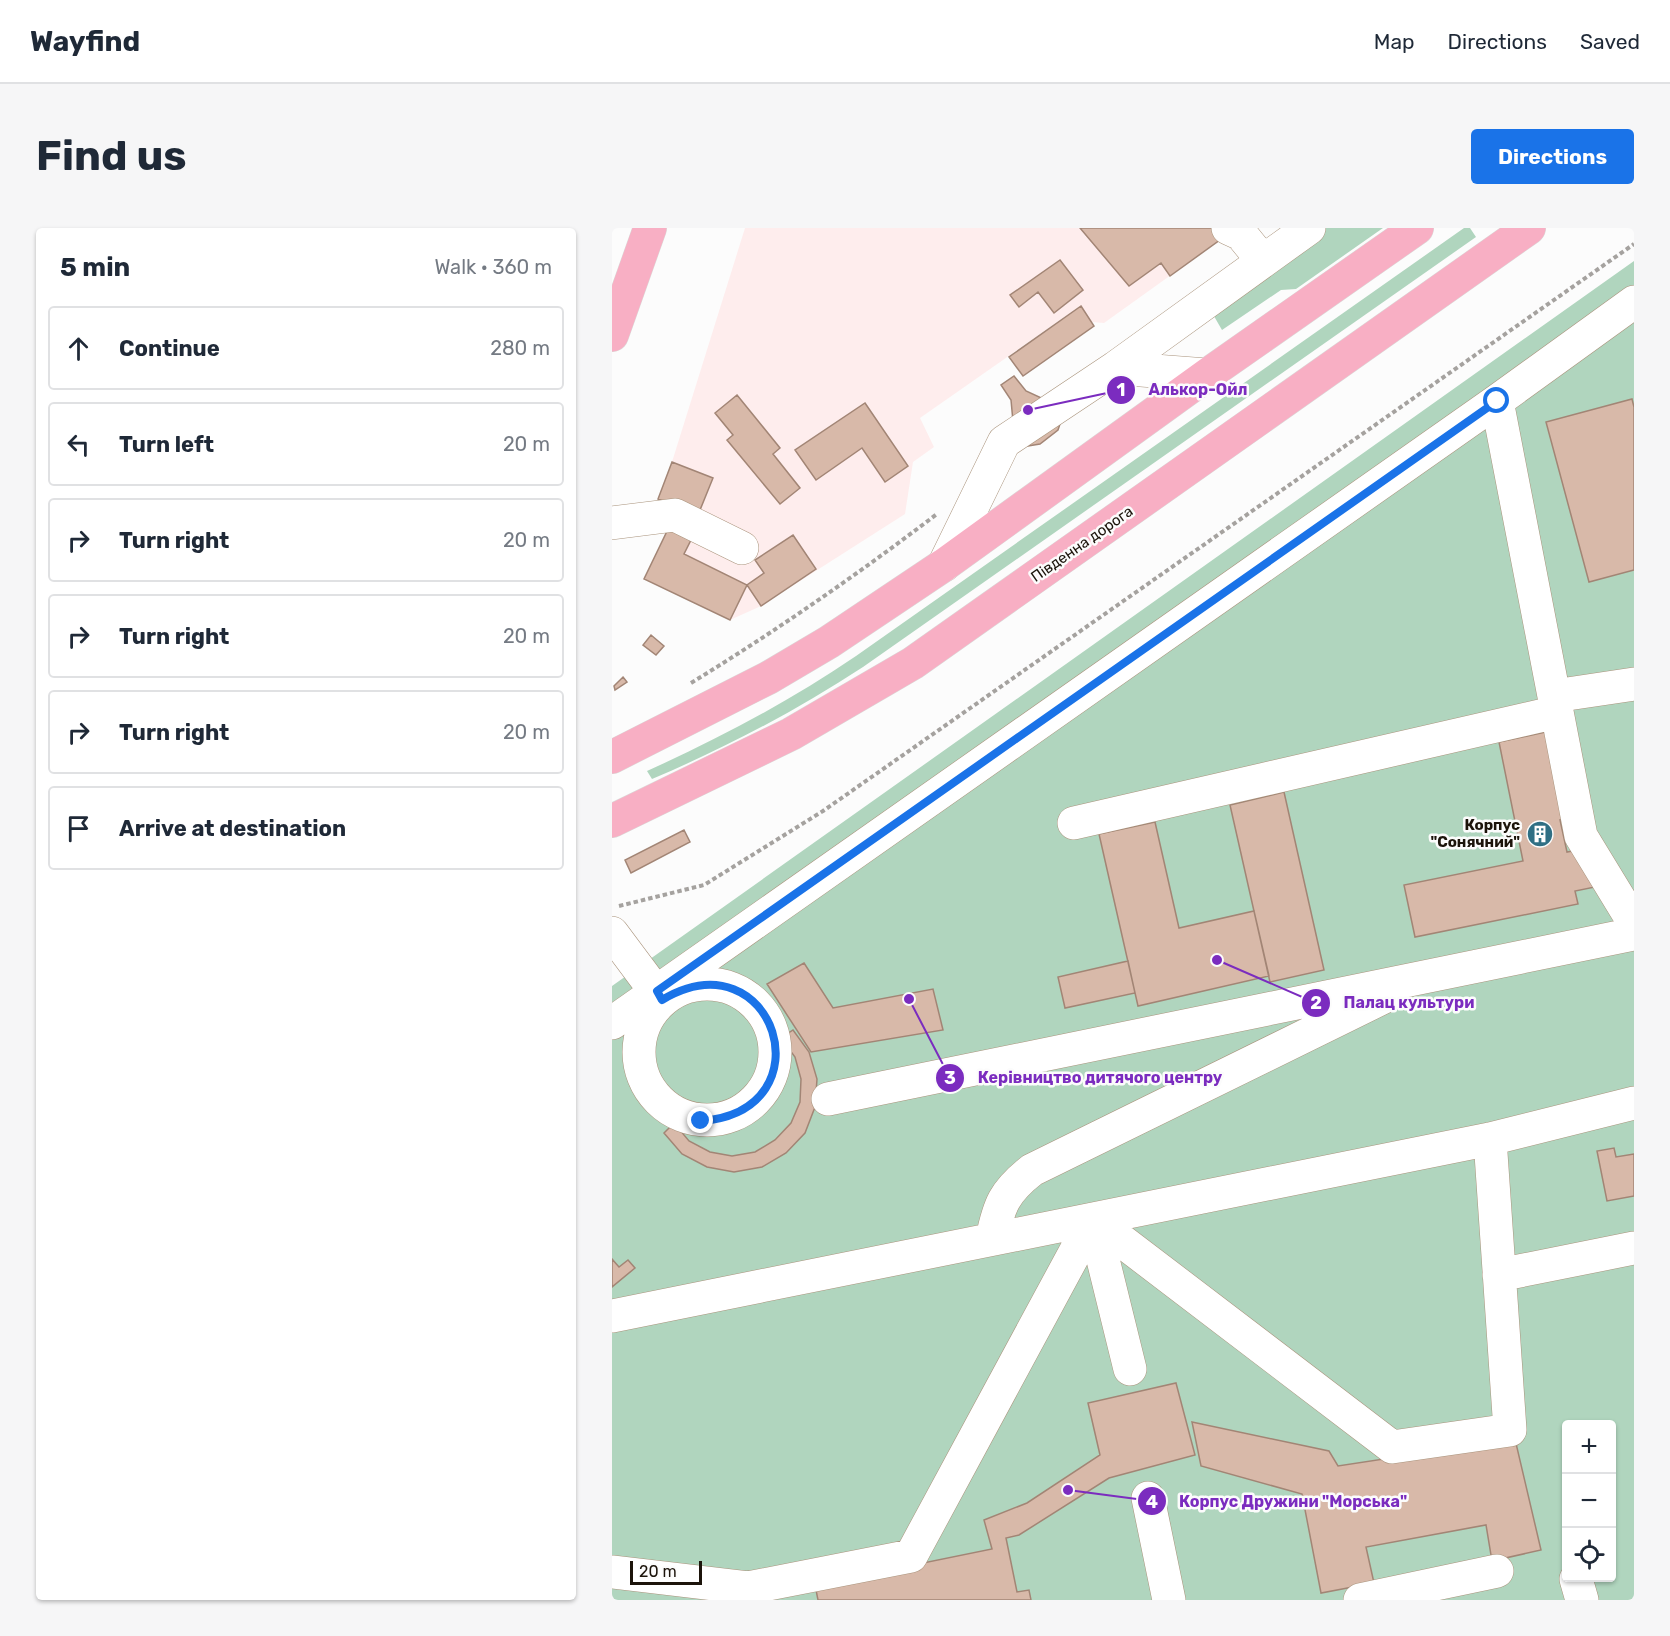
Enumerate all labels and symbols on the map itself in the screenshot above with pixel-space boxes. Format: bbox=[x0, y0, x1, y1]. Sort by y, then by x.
callout: Алькор-Ойл bbox=[1106, 373, 1259, 407]
text: 1 bbox=[1117, 379, 1125, 401]
text: Алькор-Ойл bbox=[1149, 380, 1247, 399]
route start bbox=[1483, 387, 1509, 413]
street label: Південна дорога bbox=[1028, 502, 1136, 586]
place label: Корпус "Сонячний" bbox=[1430, 816, 1520, 851]
building icon: Корпус "Сонячний" bbox=[1525, 819, 1555, 849]
callout: Палац культури bbox=[1301, 986, 1486, 1020]
text: 2 bbox=[1310, 992, 1322, 1014]
text: Палац культури bbox=[1344, 993, 1474, 1012]
callout: Керівництво дитячого центру bbox=[935, 1061, 1234, 1095]
text: 3 bbox=[944, 1067, 956, 1089]
text: Керівництво дитячого центру bbox=[978, 1068, 1223, 1087]
route end bbox=[687, 1107, 713, 1133]
callout: Корпус Дружини "Морська" bbox=[1137, 1484, 1419, 1518]
text: 4 bbox=[1146, 1491, 1158, 1513]
text: Корпус Дружини "Морська" bbox=[1179, 1492, 1407, 1511]
scale bar bbox=[630, 1558, 702, 1586]

